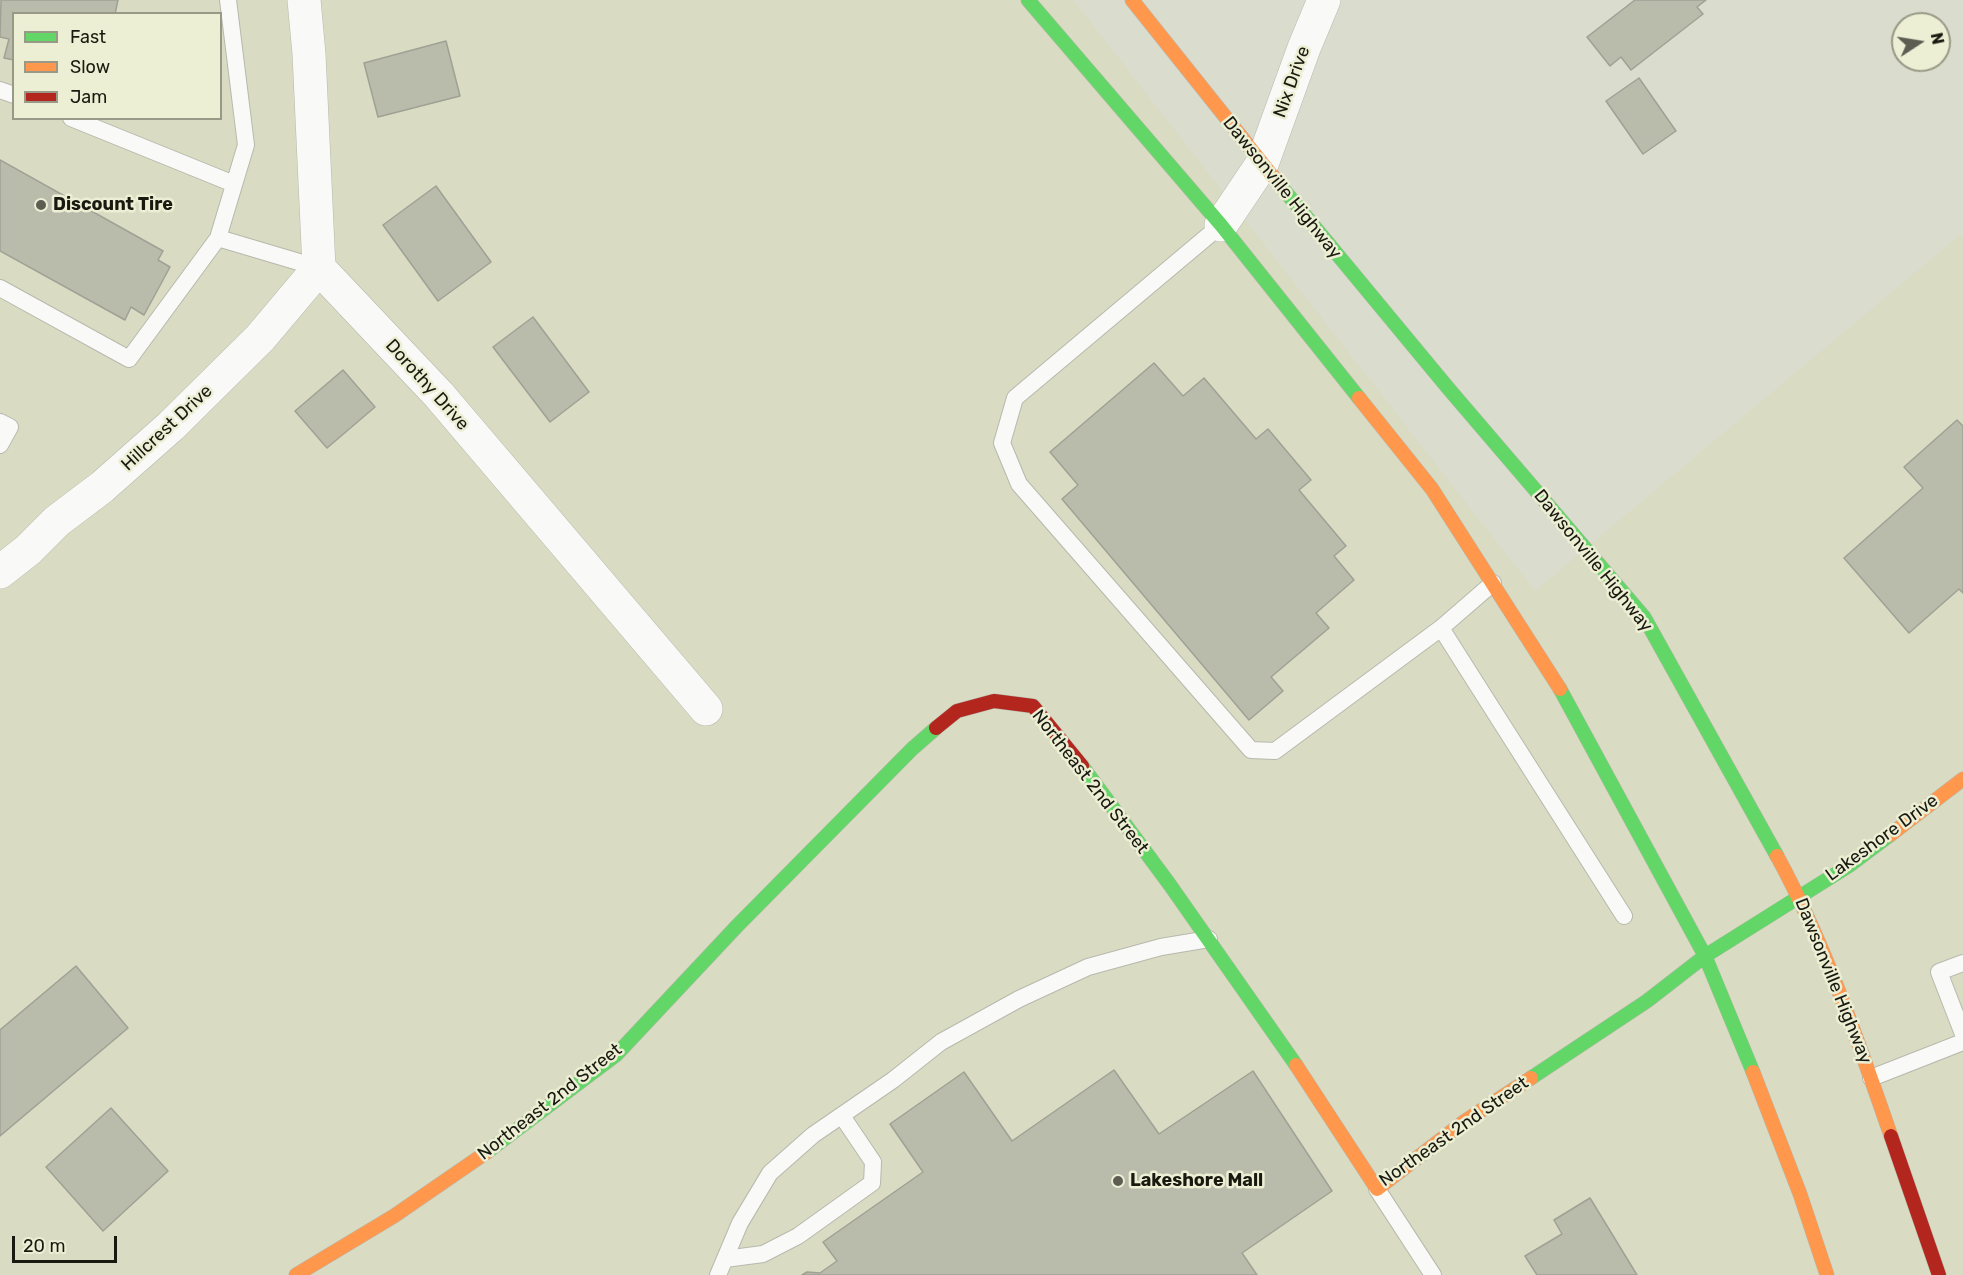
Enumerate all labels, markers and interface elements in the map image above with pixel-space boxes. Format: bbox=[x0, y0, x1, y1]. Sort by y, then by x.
legend bbox=[12, 12, 222, 120]
north arrow bbox=[1891, 12, 1951, 72]
text: Fast bbox=[70, 26, 106, 48]
text: N bbox=[1927, 31, 1948, 46]
street label: Nix Drive bbox=[1269, 43, 1315, 121]
text: Slow bbox=[70, 56, 110, 78]
text: Jam bbox=[70, 86, 107, 108]
street label: Dawsonville Highway bbox=[1218, 112, 1346, 264]
place label: Discount Tire bbox=[53, 194, 173, 216]
marker: Discount Tire bbox=[34, 198, 48, 212]
street label: Dorothy Drive bbox=[380, 335, 474, 435]
street label: Hillcrest Drive bbox=[117, 380, 217, 476]
street label: Dawsonville Highway bbox=[1529, 485, 1657, 637]
street label: Northeast 2nd Street bbox=[1027, 706, 1153, 858]
street label: Lakeshore Drive bbox=[1821, 790, 1943, 886]
street label: Dawsonville Highway bbox=[1790, 895, 1876, 1067]
street label: Northeast 2nd Street bbox=[474, 1039, 626, 1165]
street label: Northeast 2nd Street bbox=[1375, 1072, 1533, 1192]
place label: Lakeshore Mall bbox=[1130, 1170, 1263, 1192]
marker: Lakeshore Mall bbox=[1111, 1174, 1125, 1188]
scale bar bbox=[15, 1224, 120, 1262]
text: 20 m bbox=[23, 1235, 65, 1257]

